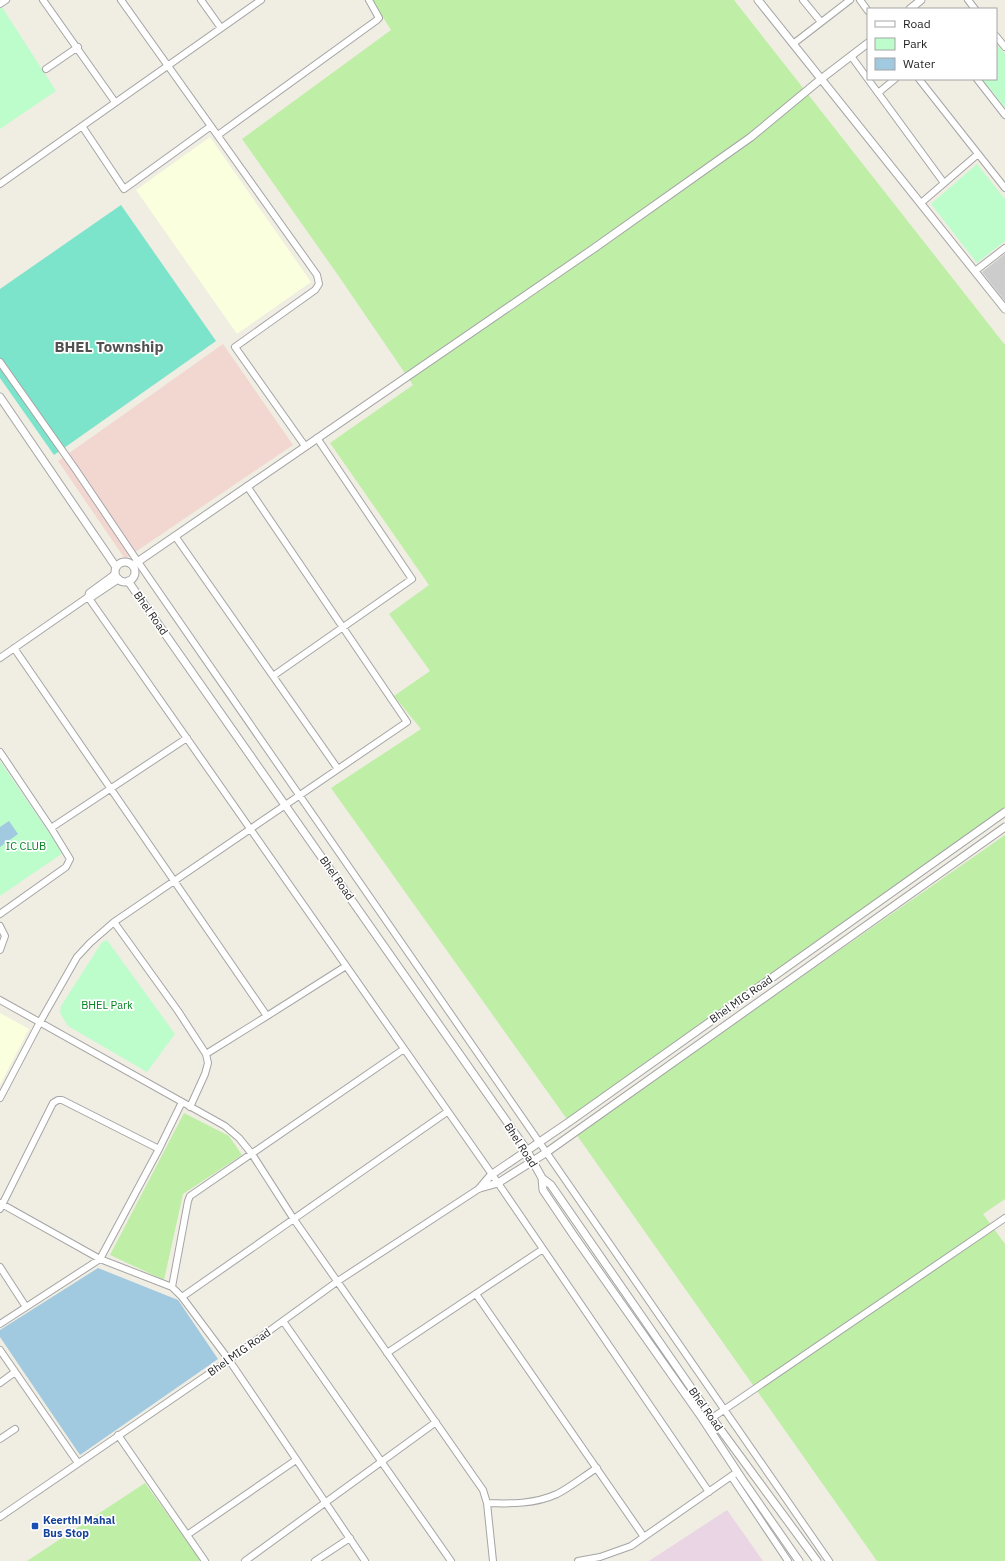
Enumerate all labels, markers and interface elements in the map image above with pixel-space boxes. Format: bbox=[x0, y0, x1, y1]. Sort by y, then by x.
legend bbox=[867, 8, 997, 80]
text: Road bbox=[903, 16, 931, 31]
text: Park bbox=[903, 36, 928, 51]
text: Water bbox=[903, 56, 936, 71]
district label: BHEL Township bbox=[54, 337, 164, 356]
street label: Bhel Road bbox=[131, 588, 171, 638]
park label: IC CLUB bbox=[6, 839, 46, 853]
street label: Bhel Road bbox=[317, 853, 357, 903]
street label: Bhel MIG Road bbox=[707, 972, 775, 1026]
park label: BHEL Park bbox=[81, 998, 133, 1012]
street label: Bhel Road bbox=[501, 1120, 541, 1170]
street label: Bhel MIG Road bbox=[205, 1325, 273, 1379]
street label: Bhel Road bbox=[686, 1384, 726, 1434]
place label: Keerthi Mahal Bus Stop bbox=[43, 1513, 116, 1540]
marker: Keerthi Mahal Bus Stop bbox=[30, 1521, 40, 1531]

